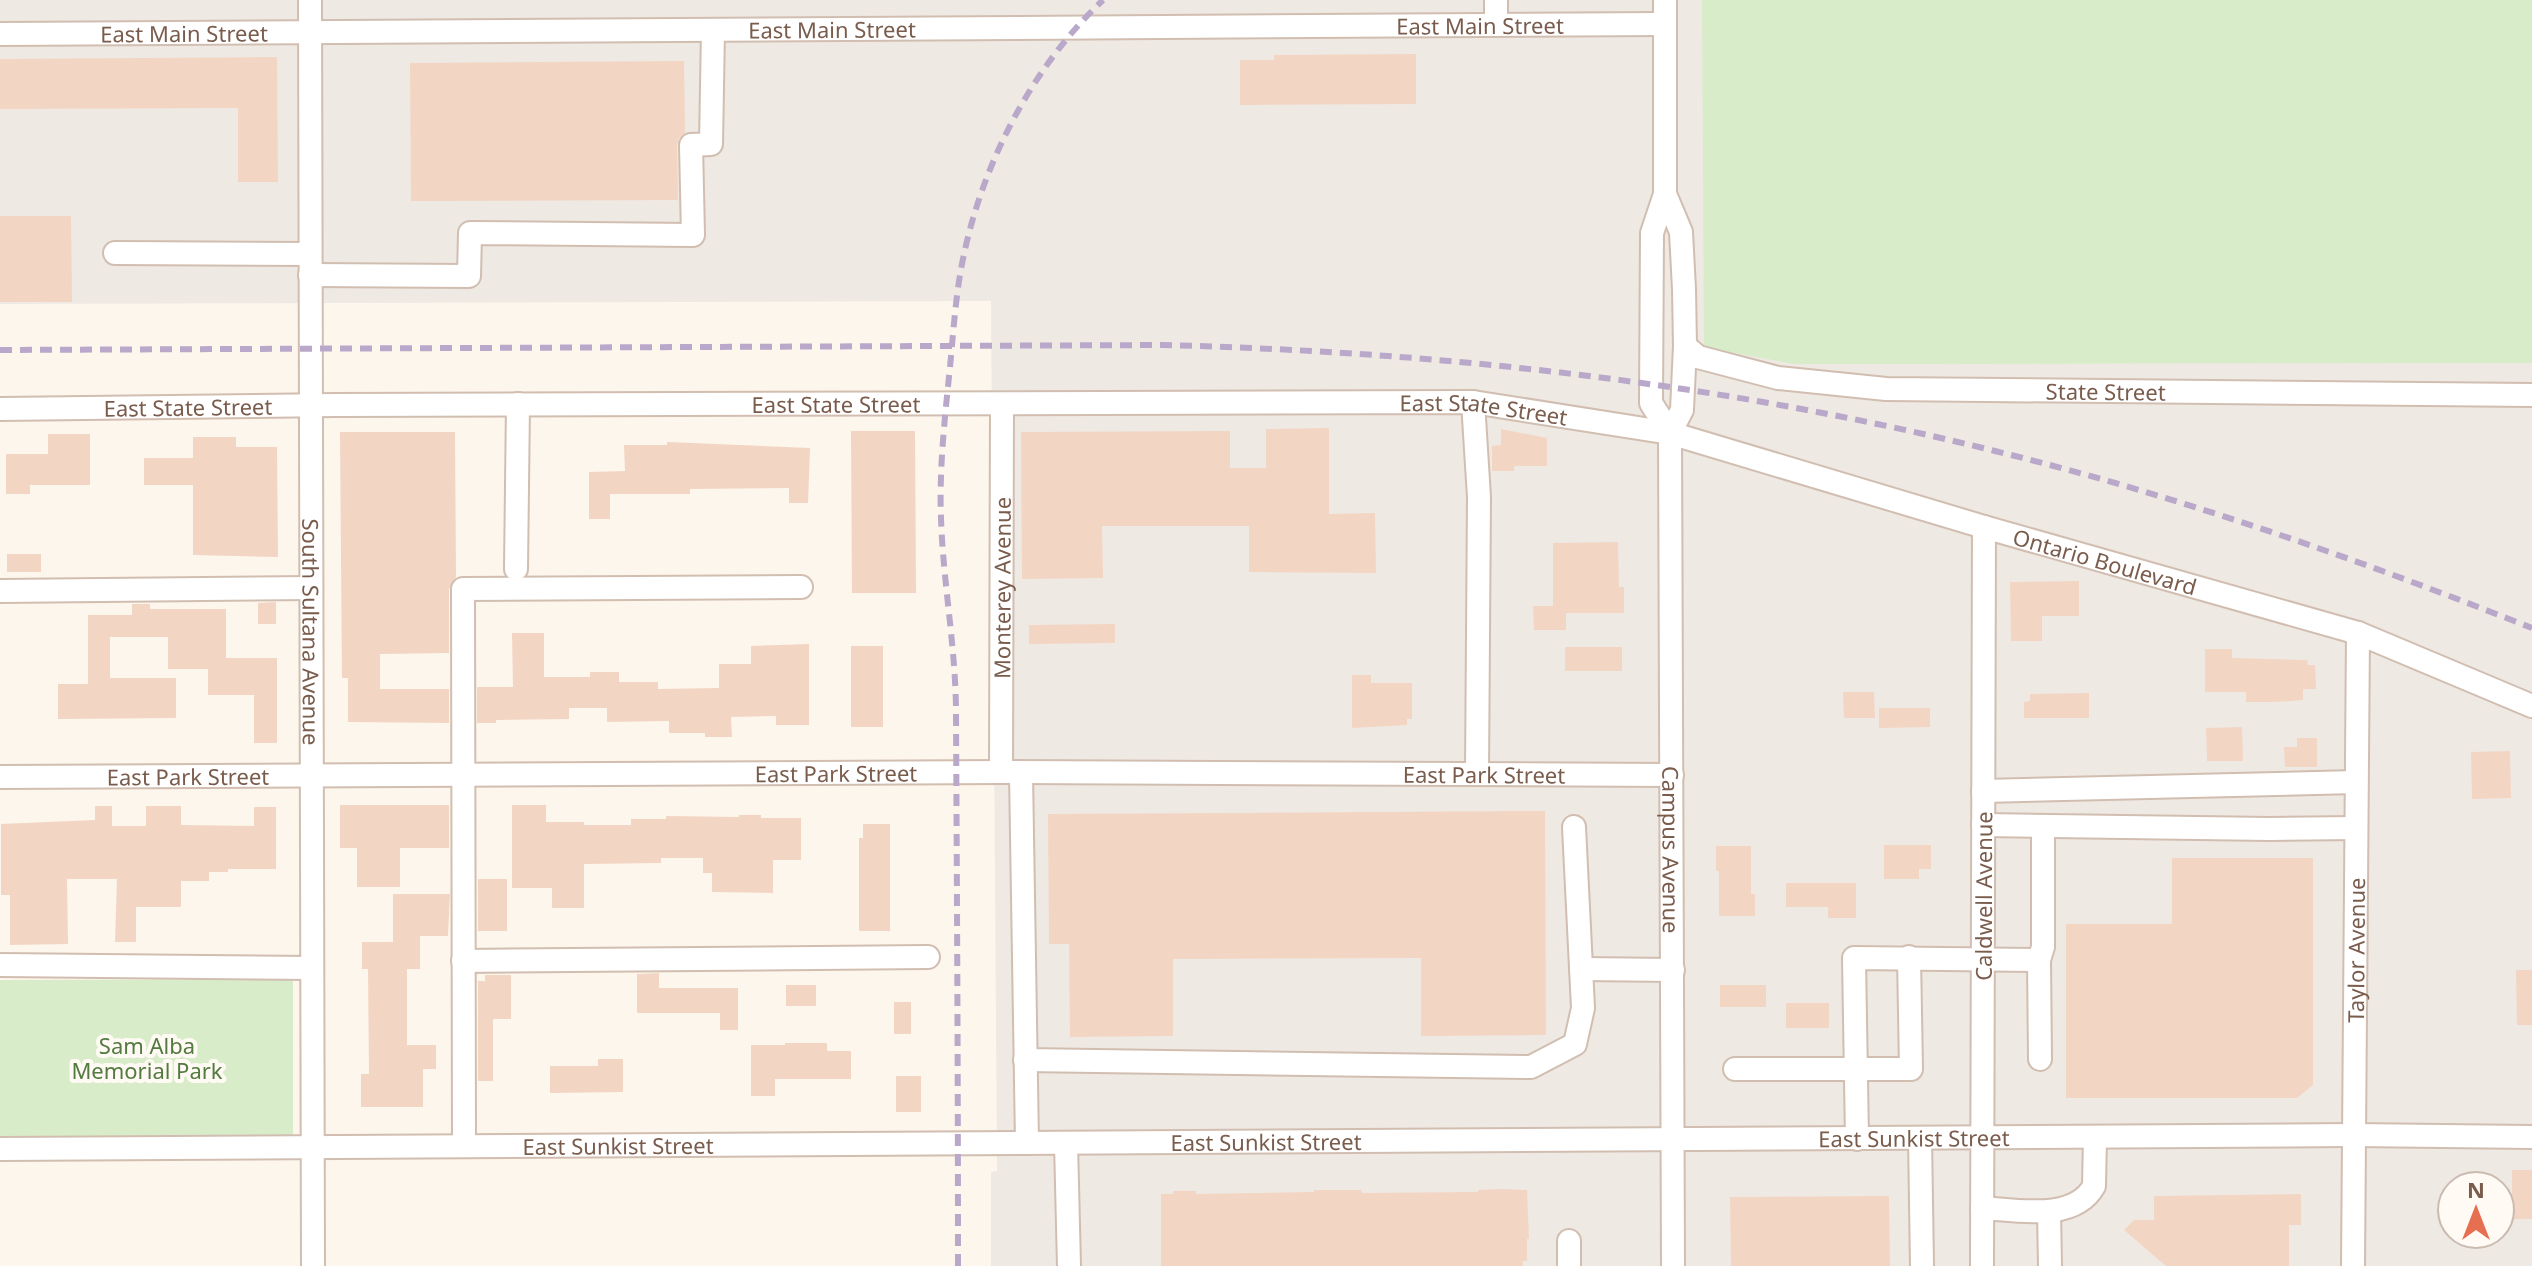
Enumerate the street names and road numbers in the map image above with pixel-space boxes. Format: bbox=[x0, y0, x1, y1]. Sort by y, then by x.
street label: East Main Street bbox=[1396, 10, 1564, 41]
street label: East Main Street bbox=[748, 13, 916, 45]
street label: East Main Street bbox=[100, 17, 268, 48]
street label: State Street bbox=[2046, 375, 2166, 407]
street label: East State Street bbox=[1400, 386, 1570, 432]
street label: East State Street bbox=[752, 388, 920, 419]
street label: East State Street bbox=[103, 391, 273, 423]
street label: Monterey Avenue bbox=[986, 497, 1017, 679]
street label: South Sultana Avenue bbox=[296, 518, 327, 746]
street label: Ontario Boulevard bbox=[2010, 521, 2200, 602]
street label: East Park Street bbox=[755, 757, 917, 788]
street label: East Park Street bbox=[1403, 759, 1565, 790]
street label: East Park Street bbox=[107, 761, 269, 791]
street label: Campus Avenue bbox=[1656, 766, 1687, 934]
street label: Caldwell Avenue bbox=[1968, 811, 1998, 981]
street label: Taylor Avenue bbox=[2340, 877, 2371, 1023]
street label: East Sunkist Street bbox=[1818, 1122, 2010, 1153]
street label: East Sunkist Street bbox=[1170, 1126, 1362, 1157]
street label: East Sunkist Street bbox=[522, 1130, 714, 1161]

